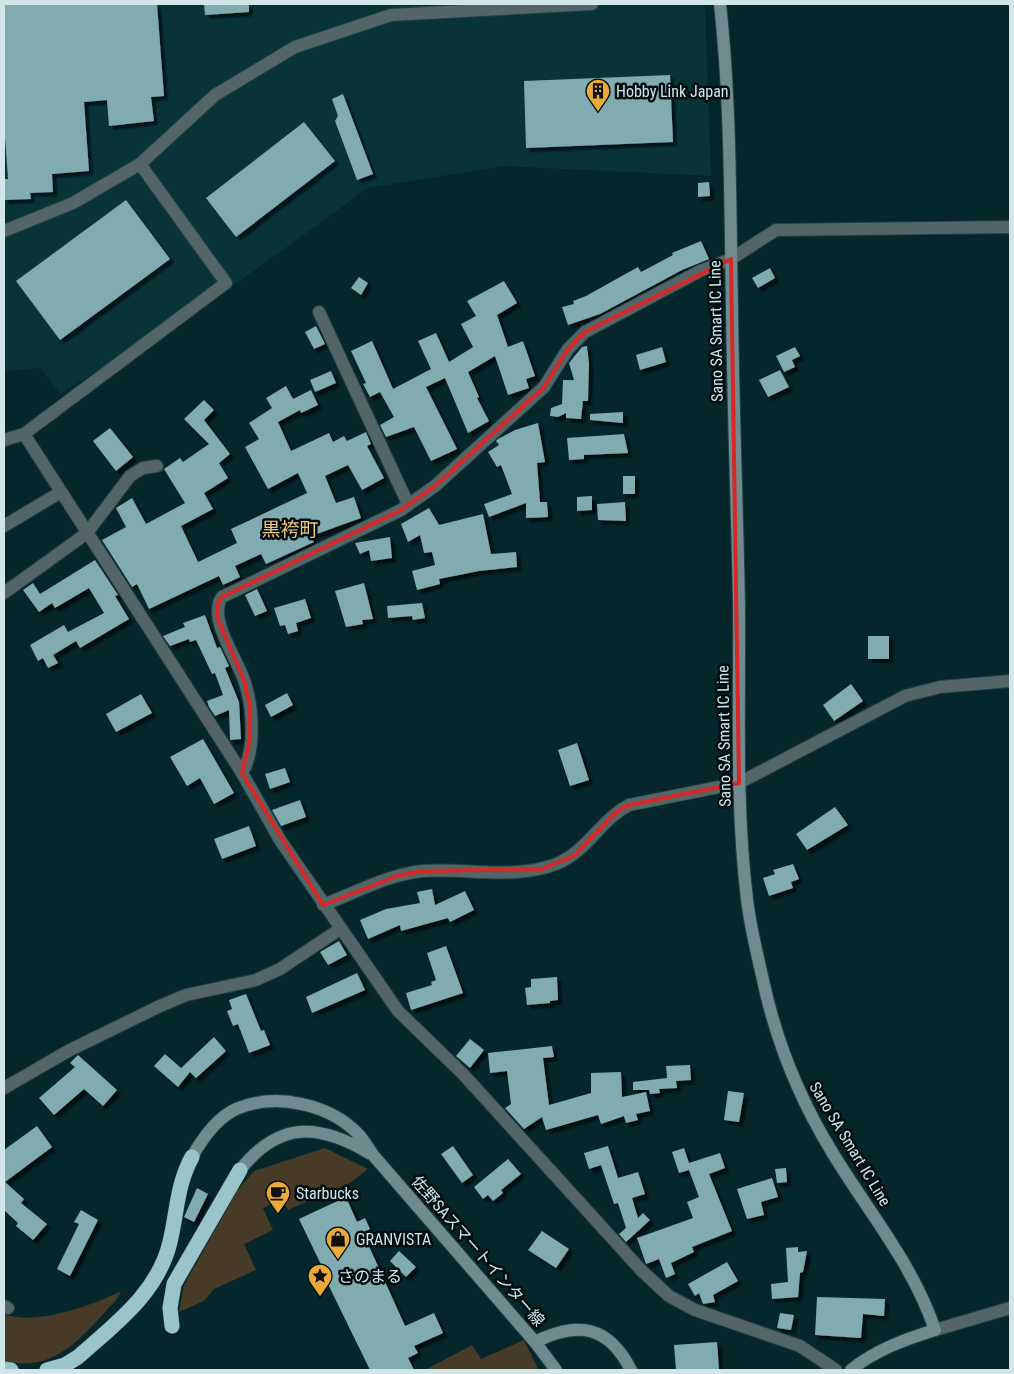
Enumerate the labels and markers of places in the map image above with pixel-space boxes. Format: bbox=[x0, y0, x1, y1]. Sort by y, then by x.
building icon: Hobby Link Japan bbox=[585, 78, 611, 112]
place label: Hobby Link Japan bbox=[616, 82, 729, 101]
cafe icon: Starbucks bbox=[265, 1180, 291, 1214]
place label: Starbucks bbox=[296, 1184, 359, 1203]
shop icon: GRANVISTA bbox=[325, 1226, 351, 1260]
place label: GRANVISTA bbox=[356, 1230, 431, 1249]
place icon: さのまる bbox=[307, 1263, 333, 1297]
place label: さのまる bbox=[338, 1267, 402, 1286]

